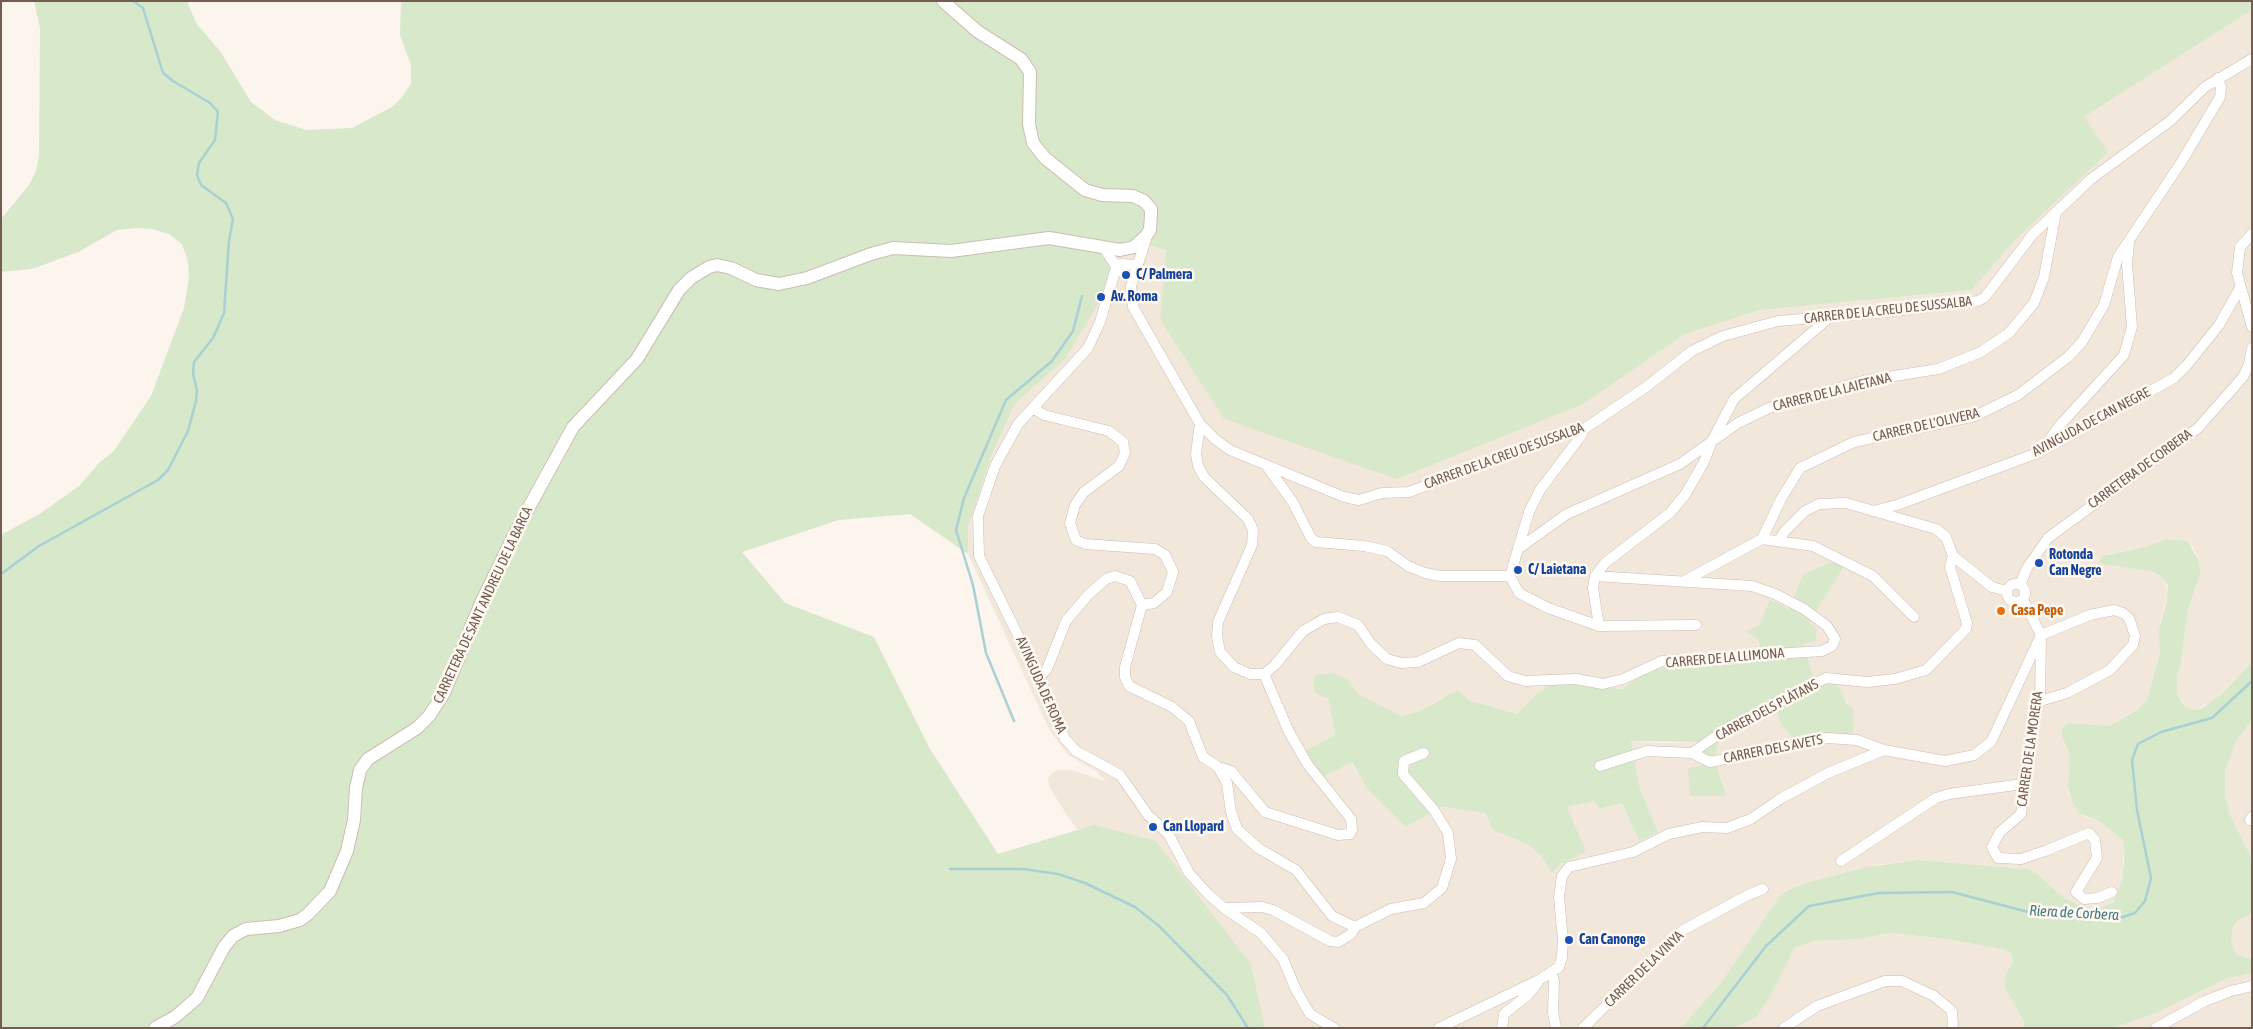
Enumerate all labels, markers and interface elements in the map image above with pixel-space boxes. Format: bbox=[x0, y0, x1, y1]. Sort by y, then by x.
place label: C/ Palmera bbox=[1136, 267, 1193, 283]
marker: C/ Palmera bbox=[1120, 269, 1132, 281]
place label: Av. Roma bbox=[1111, 289, 1158, 305]
marker: Av. Roma bbox=[1095, 291, 1107, 303]
street label: CARRER DE LA CREU DE SUSSALBA bbox=[1803, 293, 1973, 327]
street label: CARRER DE LA LAIETANA bbox=[1771, 369, 1893, 415]
street label: AVINGUDA DE CAN NEGRE bbox=[2029, 384, 2153, 460]
street label: CARRER DE L'OLIVERA bbox=[1871, 405, 1981, 445]
street label: CARRER DE LA CREU DE SUSSALBA bbox=[1422, 419, 1586, 493]
street label: CARRETERA DE CORBERA bbox=[2085, 426, 2195, 512]
street label: CARRETERA DE SANT ANDREU DE LA BARCA bbox=[430, 504, 536, 706]
place label: Rotonda Can Negre bbox=[2049, 547, 2102, 580]
marker: Rotonda Can Negre bbox=[2033, 557, 2045, 569]
place label: C/ Laietana bbox=[1528, 562, 1586, 578]
marker: C/ Laietana bbox=[1512, 564, 1524, 576]
place label: Casa Pepe bbox=[2011, 603, 2063, 619]
marker: Casa Pepe bbox=[1995, 605, 2007, 617]
street label: AVINGUDA DE ROMA bbox=[1012, 634, 1070, 736]
street label: CARRER DE LA LLIMONA bbox=[1665, 644, 1785, 672]
street label: CARRER DELS PLÀTANS bbox=[1713, 676, 1821, 744]
street label: CARRER DE LA MORERA bbox=[2014, 690, 2046, 808]
street label: CARRER DELS AVETS bbox=[1722, 731, 1824, 767]
place label: Can Llopard bbox=[1163, 819, 1224, 835]
marker: Can Llopard bbox=[1147, 821, 1159, 833]
water label: Riera de Corbera bbox=[2029, 902, 2119, 924]
street label: CARRER DE LA VINYA bbox=[1601, 927, 1687, 1011]
place label: Can Canonge bbox=[1579, 932, 1646, 948]
marker: Can Canonge bbox=[1563, 934, 1575, 946]

